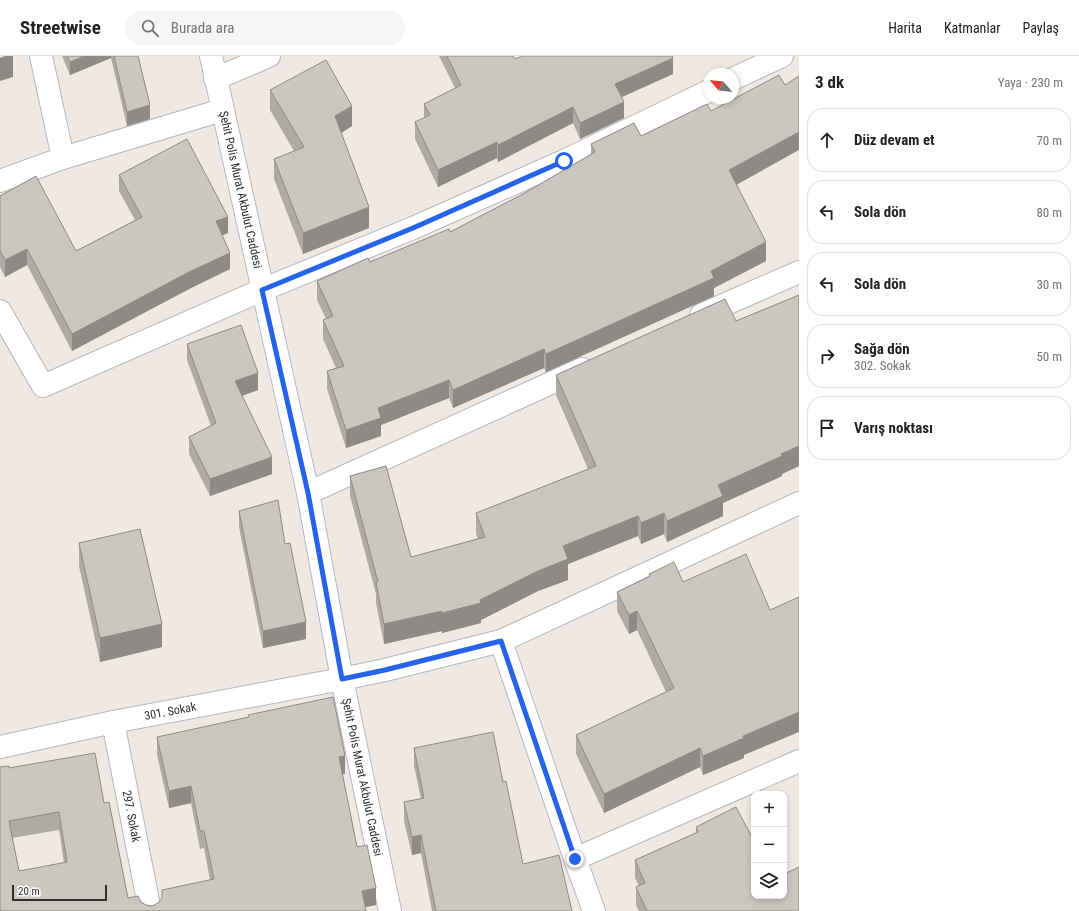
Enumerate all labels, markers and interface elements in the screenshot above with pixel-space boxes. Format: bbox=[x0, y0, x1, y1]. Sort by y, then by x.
search box bbox=[125, 10, 405, 46]
text: Streetwise bbox=[20, 16, 101, 39]
icon: search bbox=[139, 17, 161, 39]
text: Burada ara bbox=[171, 19, 234, 37]
text: Harita bbox=[888, 20, 922, 36]
text: Katmanlar bbox=[944, 20, 1001, 36]
text: Paylaş bbox=[1023, 20, 1059, 36]
north arrow bbox=[703, 68, 739, 104]
text: 3 dk bbox=[815, 72, 844, 92]
text: Yaya · 230 m bbox=[998, 75, 1063, 90]
street label: Şehit Polis Murat Akbulut Caddesi bbox=[216, 110, 265, 270]
icon: ahead bbox=[816, 129, 838, 151]
text: Düz devam et bbox=[854, 131, 935, 149]
text: 70 m bbox=[1036, 133, 1062, 148]
route start bbox=[555, 152, 573, 170]
icon: left bbox=[816, 201, 838, 223]
text: Sola dön bbox=[854, 203, 906, 221]
text: 80 m bbox=[1036, 205, 1062, 220]
icon: left bbox=[816, 273, 838, 295]
text: Sola dön bbox=[854, 275, 906, 293]
text: 30 m bbox=[1036, 277, 1062, 292]
text: Sağa dön bbox=[854, 340, 910, 358]
icon: right bbox=[816, 345, 838, 367]
text: 50 m bbox=[1036, 349, 1062, 364]
text: 302. Sokak bbox=[854, 358, 911, 373]
icon: arrive bbox=[816, 417, 838, 439]
text: Varış noktası bbox=[854, 419, 933, 437]
street label: Şehit Polis Murat Akbulut Caddesi bbox=[339, 697, 385, 857]
street label: 301. Sokak bbox=[143, 699, 198, 723]
street label: 297. Sokak bbox=[120, 789, 143, 844]
map controls bbox=[751, 791, 787, 899]
button: + bbox=[751, 791, 787, 827]
button: − bbox=[751, 827, 787, 863]
route end bbox=[566, 850, 584, 868]
button: layers bbox=[751, 863, 787, 899]
scale bar bbox=[12, 883, 107, 902]
text: 20 m bbox=[18, 885, 40, 898]

